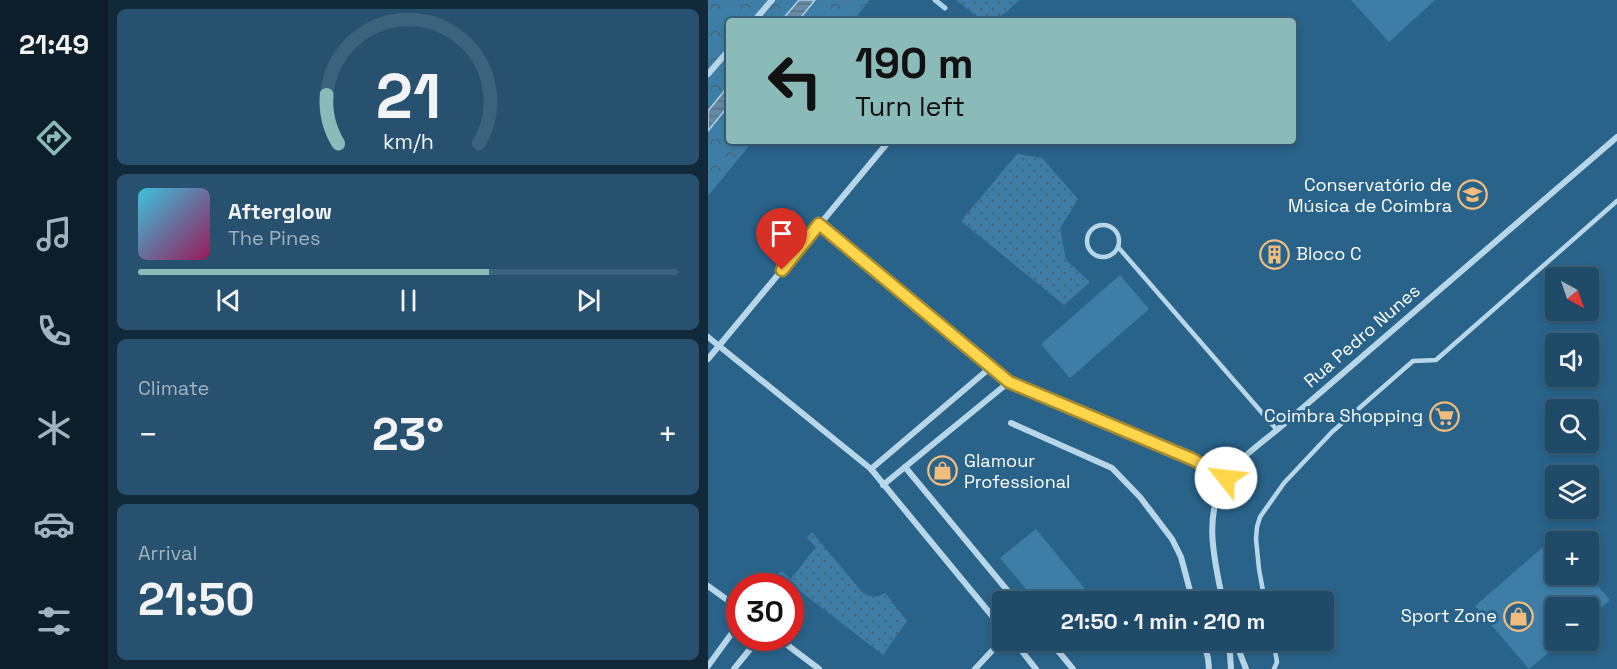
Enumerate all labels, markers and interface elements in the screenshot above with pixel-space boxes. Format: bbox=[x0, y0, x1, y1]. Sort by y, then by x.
text: 21:49 bbox=[19, 27, 89, 62]
text: 190 m bbox=[855, 37, 974, 90]
icon: left bbox=[756, 42, 834, 120]
text: 21 bbox=[375, 57, 441, 136]
text: Turn left bbox=[855, 89, 965, 124]
icon: directions bbox=[33, 117, 75, 159]
text: km/h bbox=[382, 128, 434, 155]
place label: Conservatório de Música de Coimbra bbox=[1288, 173, 1452, 217]
school or university icon: Conservatório de Música de Coimbra bbox=[1457, 179, 1489, 211]
text: Afterglow bbox=[228, 197, 332, 225]
pin bbox=[756, 208, 807, 270]
icon: music bbox=[33, 213, 75, 255]
icon: arrive bbox=[765, 217, 798, 250]
text: The Pines bbox=[228, 225, 321, 251]
building icon: Bloco C bbox=[1259, 238, 1291, 270]
place label: Bloco C bbox=[1296, 242, 1362, 265]
north arrow bbox=[1545, 267, 1599, 321]
map controls bbox=[1545, 267, 1599, 651]
street label: Rua Pedro Nunes bbox=[1299, 279, 1424, 392]
icon: previous bbox=[212, 284, 245, 317]
icon: pause bbox=[392, 284, 425, 317]
icon: next bbox=[572, 284, 605, 317]
icon: phone bbox=[33, 310, 75, 352]
button: sound bbox=[1545, 333, 1599, 387]
text: Climate bbox=[138, 375, 209, 401]
button: search bbox=[1545, 399, 1599, 453]
supermarket icon: Coimbra Shopping bbox=[1428, 400, 1460, 432]
place label: Coimbra Shopping bbox=[1264, 404, 1423, 427]
text: 23° bbox=[372, 406, 444, 463]
icon: climate bbox=[33, 407, 75, 449]
text: − bbox=[138, 414, 158, 456]
text: + bbox=[658, 414, 678, 456]
position arrow bbox=[1194, 446, 1258, 510]
place label: Glamour Professional bbox=[964, 449, 1071, 493]
shop icon: Glamour Professional bbox=[927, 455, 959, 487]
button: layers bbox=[1545, 465, 1599, 519]
icon: car bbox=[33, 503, 75, 545]
button: + bbox=[1545, 531, 1599, 585]
text: Arrival bbox=[138, 540, 197, 566]
text: 21:50 bbox=[138, 571, 255, 628]
speed limit sign: 30 bbox=[726, 573, 804, 651]
button: − bbox=[1545, 597, 1599, 651]
icon: filters bbox=[33, 600, 75, 642]
shop icon: Sport Zone bbox=[1502, 600, 1534, 632]
place label: Sport Zone bbox=[1401, 604, 1497, 627]
text: 21:50 · 1 min · 210 m bbox=[1061, 607, 1265, 635]

